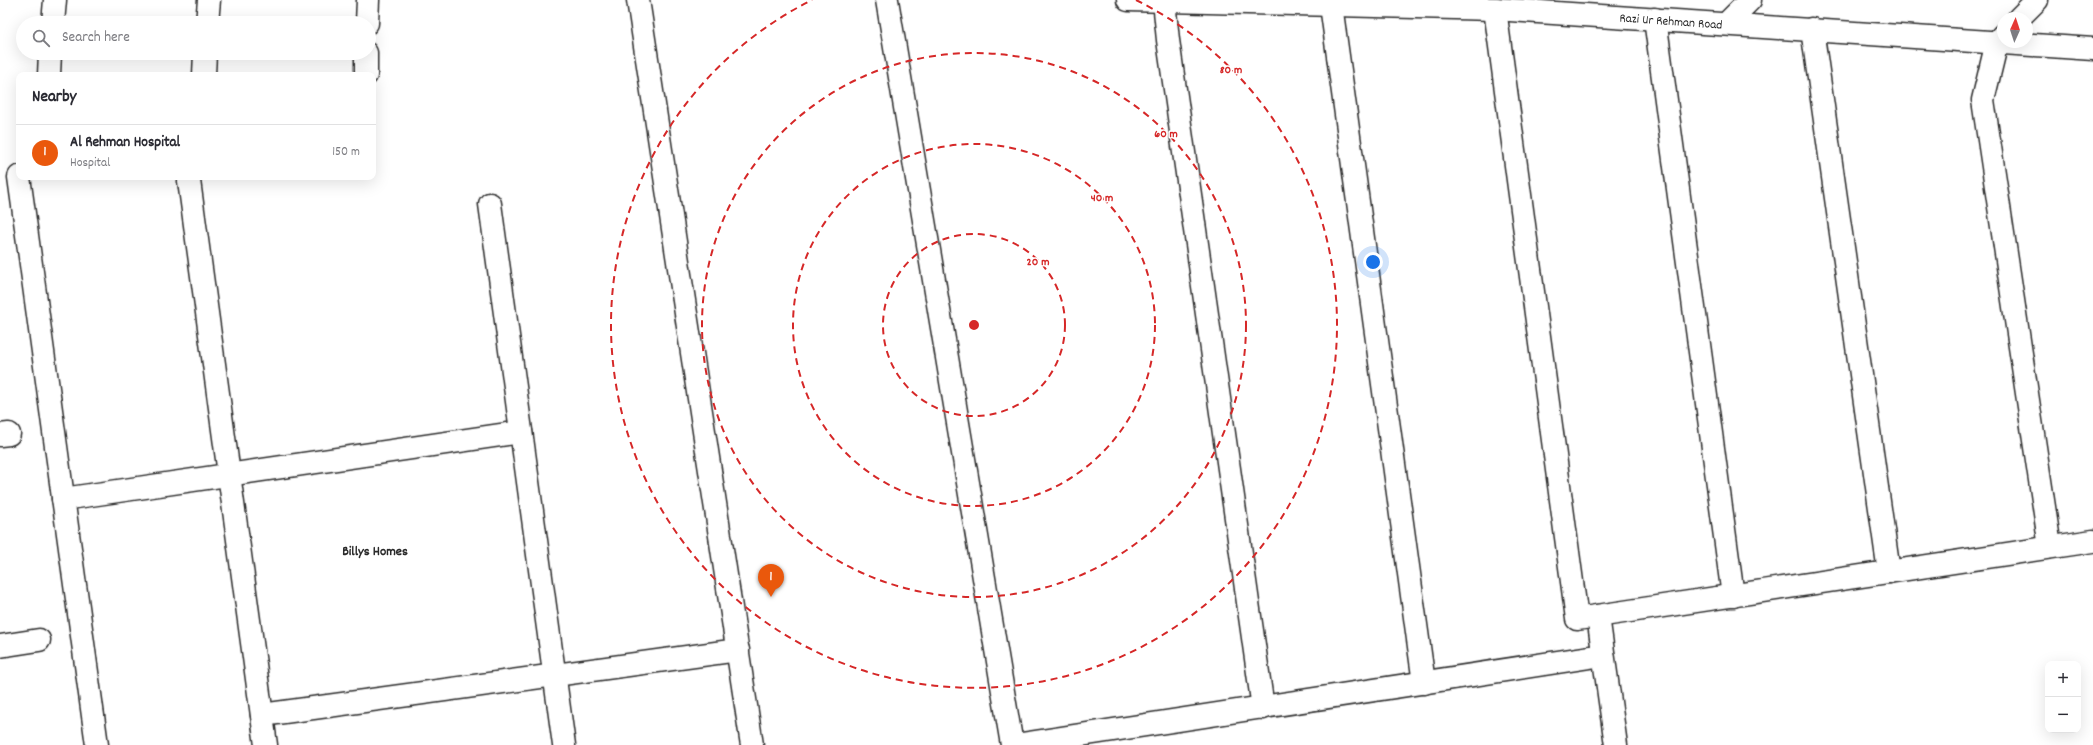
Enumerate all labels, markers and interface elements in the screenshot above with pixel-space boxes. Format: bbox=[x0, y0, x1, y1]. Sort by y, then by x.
street label: Razi Ur Rehman Road bbox=[1619, 9, 1723, 36]
north arrow bbox=[1997, 12, 2033, 48]
search box bbox=[16, 16, 376, 60]
icon: search bbox=[30, 27, 52, 49]
text: Search here bbox=[62, 27, 130, 49]
text: 80 m bbox=[1220, 62, 1242, 79]
text: Nearby bbox=[32, 86, 76, 110]
text: 60 m bbox=[1154, 126, 1178, 143]
text: Al Rehman Hospital bbox=[70, 132, 180, 154]
text: 1 bbox=[44, 143, 46, 162]
text: 150 m bbox=[332, 143, 360, 162]
text: Hospital bbox=[70, 154, 110, 173]
text: 40 m bbox=[1091, 190, 1113, 207]
your location bbox=[1363, 252, 1383, 272]
text: 20 m bbox=[1027, 254, 1049, 271]
centre of rings bbox=[967, 318, 981, 332]
district label: Billys Homes bbox=[342, 542, 408, 562]
pin: 1 bbox=[758, 564, 784, 597]
map controls bbox=[2045, 661, 2081, 733]
button: + bbox=[2045, 661, 2081, 697]
button: − bbox=[2045, 697, 2081, 733]

